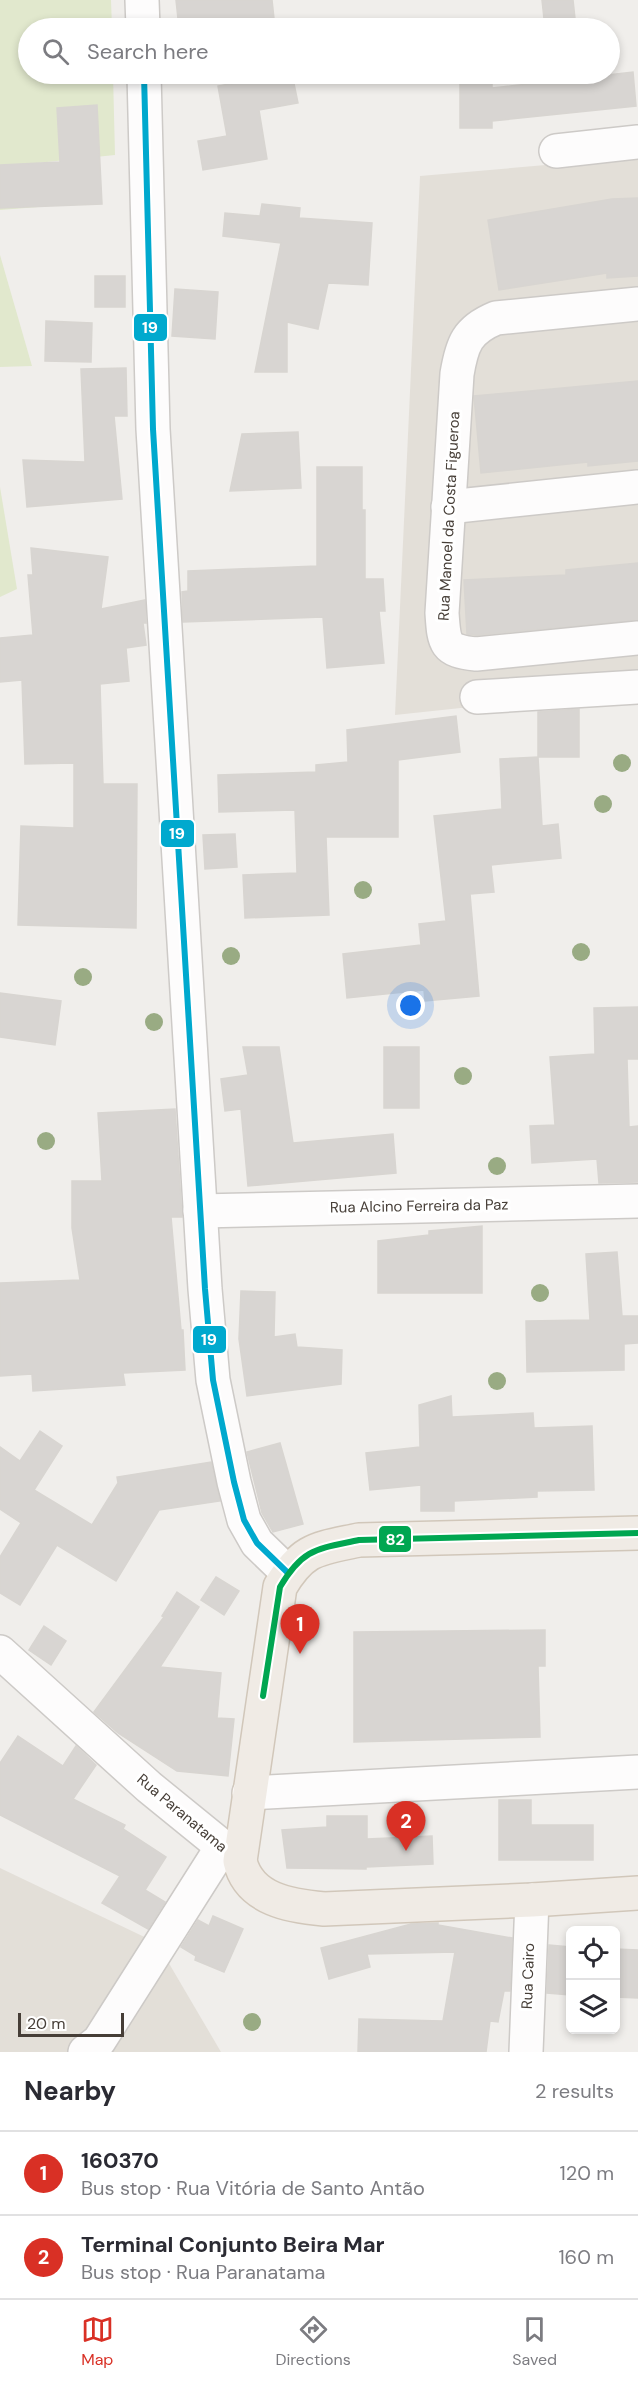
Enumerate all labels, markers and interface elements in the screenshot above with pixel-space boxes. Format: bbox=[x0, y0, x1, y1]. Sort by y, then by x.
search box bbox=[18, 18, 620, 84]
icon: search bbox=[39, 35, 72, 68]
text: Search here bbox=[87, 37, 208, 66]
line badge: 19 bbox=[133, 313, 168, 342]
text: 19 bbox=[142, 317, 158, 338]
street label: Rua Manoel da Costa Figueroa bbox=[434, 411, 464, 621]
line badge: 19 bbox=[160, 819, 195, 848]
text: 19 bbox=[169, 823, 185, 844]
your location bbox=[396, 991, 425, 1020]
street label: Rua Alcino Ferreira da Paz bbox=[330, 1194, 509, 1218]
line badge: 19 bbox=[192, 1325, 227, 1354]
text: 19 bbox=[201, 1329, 217, 1350]
line badge: 82 bbox=[378, 1525, 412, 1553]
text: 82 bbox=[385, 1529, 405, 1550]
pin: 1 bbox=[280, 1604, 320, 1654]
street label: Rua Paranatama bbox=[133, 1769, 231, 1857]
pin: 2 bbox=[386, 1802, 426, 1851]
map controls bbox=[566, 1926, 620, 2034]
button: locate bbox=[566, 1926, 620, 1980]
street label: Rua Cairo bbox=[517, 1942, 539, 2010]
button: layers bbox=[566, 1980, 620, 2034]
scale bar bbox=[18, 2010, 124, 2038]
text: 20 m bbox=[27, 2013, 66, 2034]
text: Nearby bbox=[24, 2074, 116, 2108]
text: 2 results bbox=[535, 2078, 614, 2104]
text: 160370 bbox=[81, 2146, 159, 2175]
text: 1 bbox=[40, 2160, 47, 2186]
text: 120 m bbox=[560, 2160, 614, 2186]
text: Bus stop · Rua Vitória de Santo Antão bbox=[81, 2175, 425, 2201]
text: Terminal Conjunto Beira Mar bbox=[81, 2230, 385, 2259]
text: 2 bbox=[38, 2244, 49, 2270]
text: 160 m bbox=[558, 2244, 614, 2270]
text: Bus stop · Rua Paranatama bbox=[81, 2259, 325, 2285]
tab: Map bbox=[81, 2313, 114, 2370]
tab: Directions bbox=[275, 2313, 351, 2370]
tab: Saved bbox=[512, 2313, 557, 2370]

